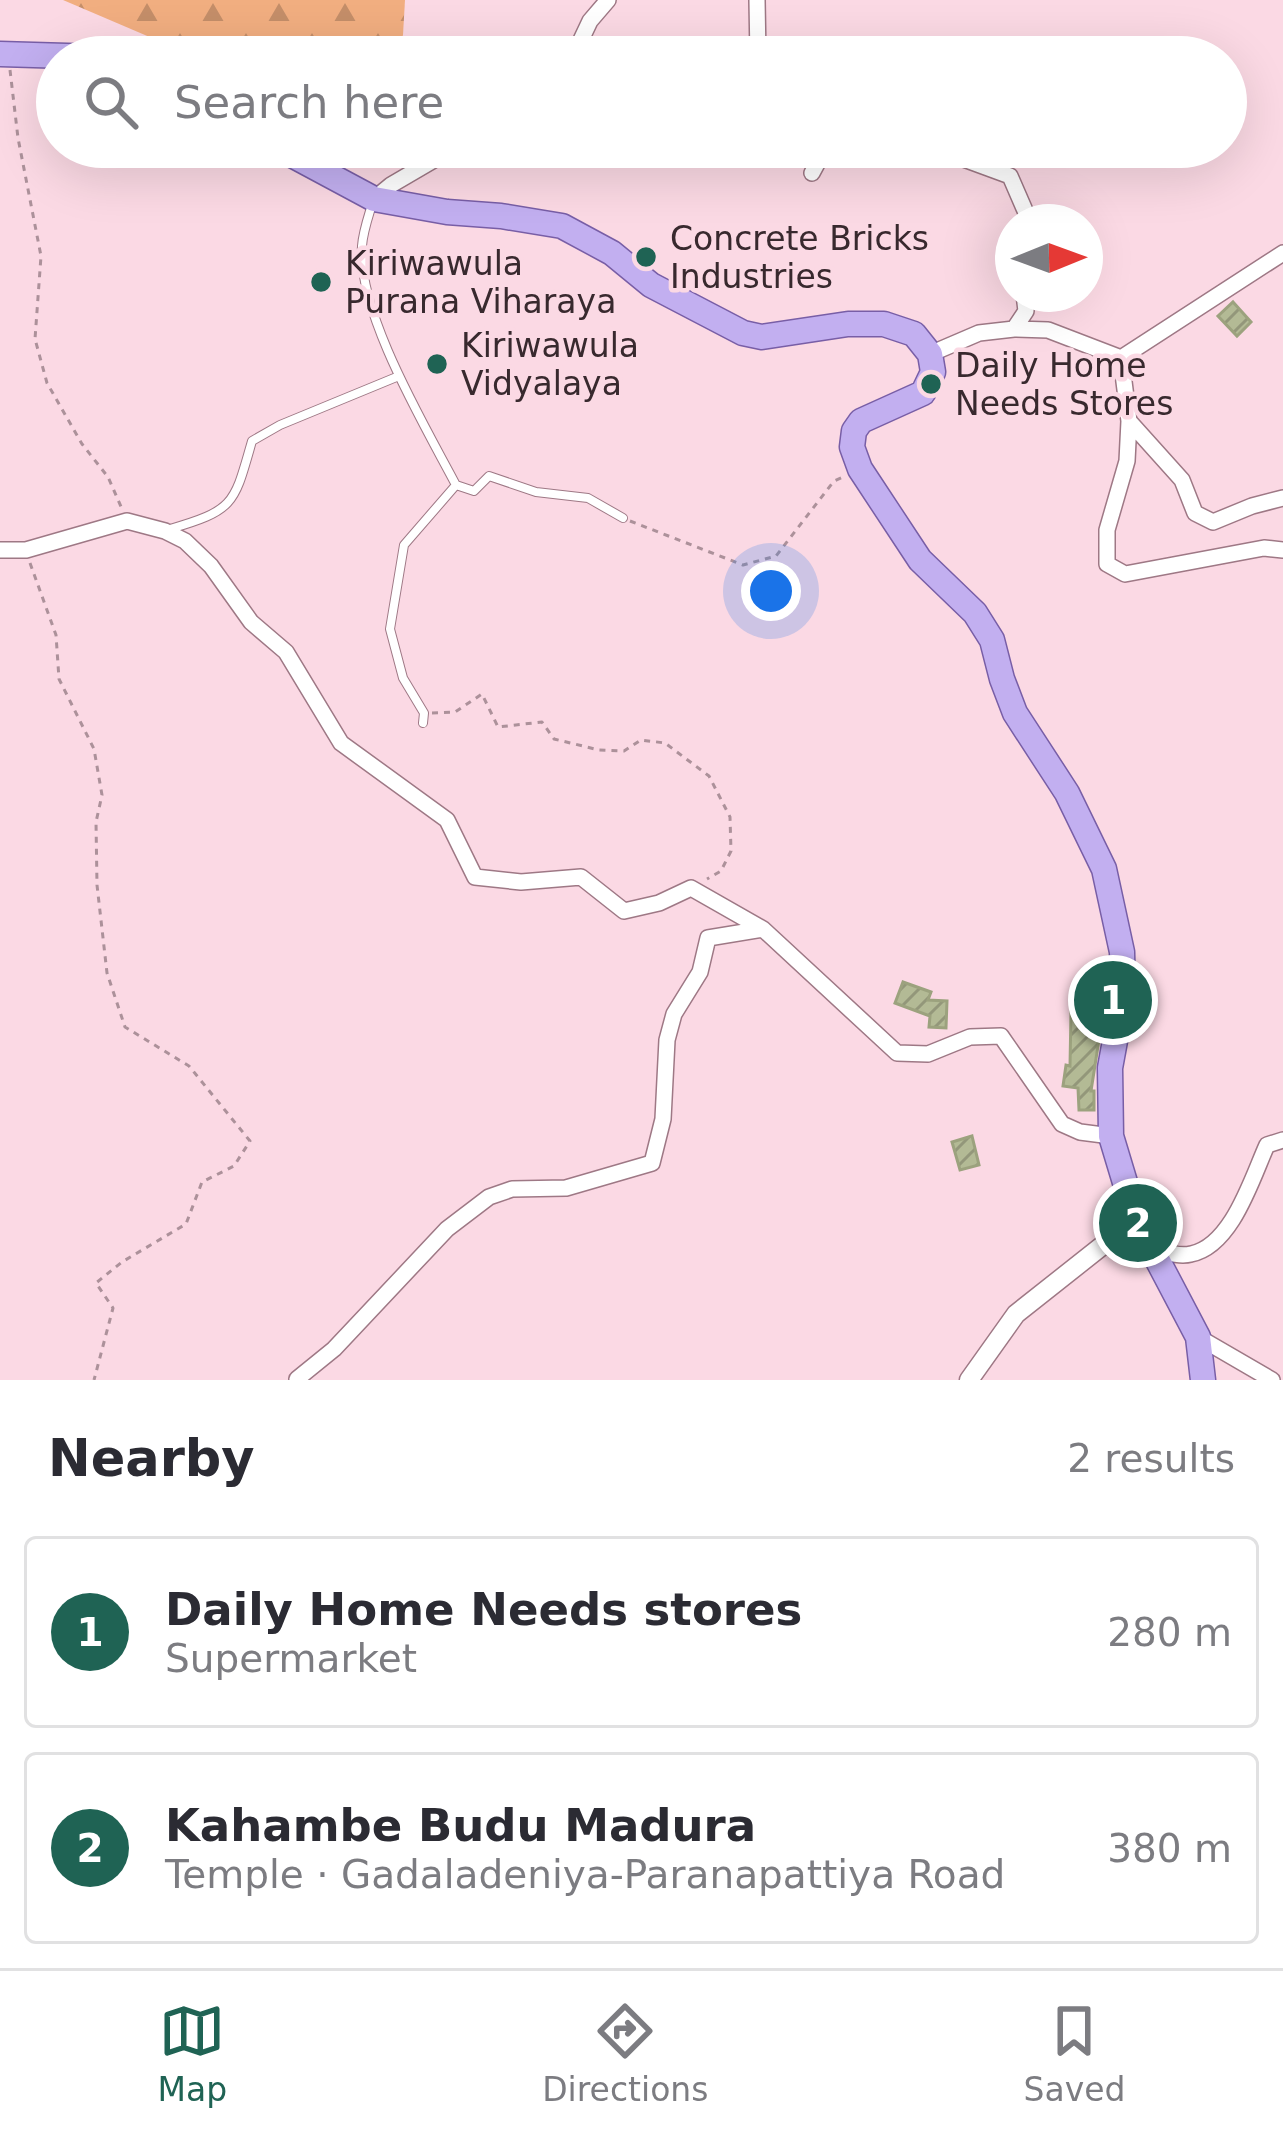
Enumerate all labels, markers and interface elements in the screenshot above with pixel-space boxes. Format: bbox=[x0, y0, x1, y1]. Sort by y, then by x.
search box bbox=[36, 36, 1247, 168]
icon: search bbox=[78, 69, 144, 135]
text: Search here bbox=[174, 76, 444, 129]
north arrow bbox=[995, 204, 1103, 312]
place label: Concrete Bricks Industries bbox=[670, 219, 929, 296]
place label: Kiriwawula Purana Viharaya bbox=[345, 244, 616, 321]
marker: Concrete Bricks Industries bbox=[633, 244, 659, 270]
marker: Kiriwawula Purana Viharaya bbox=[308, 269, 334, 295]
place label: Kiriwawula Vidyalaya bbox=[461, 326, 639, 403]
place label: Daily Home Needs Stores bbox=[955, 346, 1173, 423]
marker: Kiriwawula Vidyalaya bbox=[424, 351, 450, 377]
marker: Daily Home Needs Stores bbox=[918, 371, 944, 397]
your location bbox=[741, 561, 801, 621]
pin: 1 bbox=[1074, 955, 1152, 1045]
pin: 2 bbox=[1099, 1178, 1177, 1268]
text: Nearby bbox=[48, 1429, 255, 1488]
text: 2 results bbox=[1067, 1436, 1235, 1481]
text: Daily Home Needs stores bbox=[165, 1583, 802, 1636]
text: 1 bbox=[76, 1610, 104, 1655]
text: 280 m bbox=[1107, 1610, 1232, 1655]
text: Supermarket bbox=[165, 1636, 417, 1681]
text: Kahambe Budu Madura bbox=[165, 1799, 756, 1852]
text: 2 bbox=[76, 1826, 104, 1871]
text: 380 m bbox=[1107, 1826, 1232, 1871]
text: Temple · Gadaladeniya-Paranapattiya Road bbox=[165, 1852, 1005, 1897]
tab: Map bbox=[158, 1998, 227, 2109]
tab: Directions bbox=[542, 1998, 708, 2109]
tab: Saved bbox=[1024, 1998, 1125, 2109]

